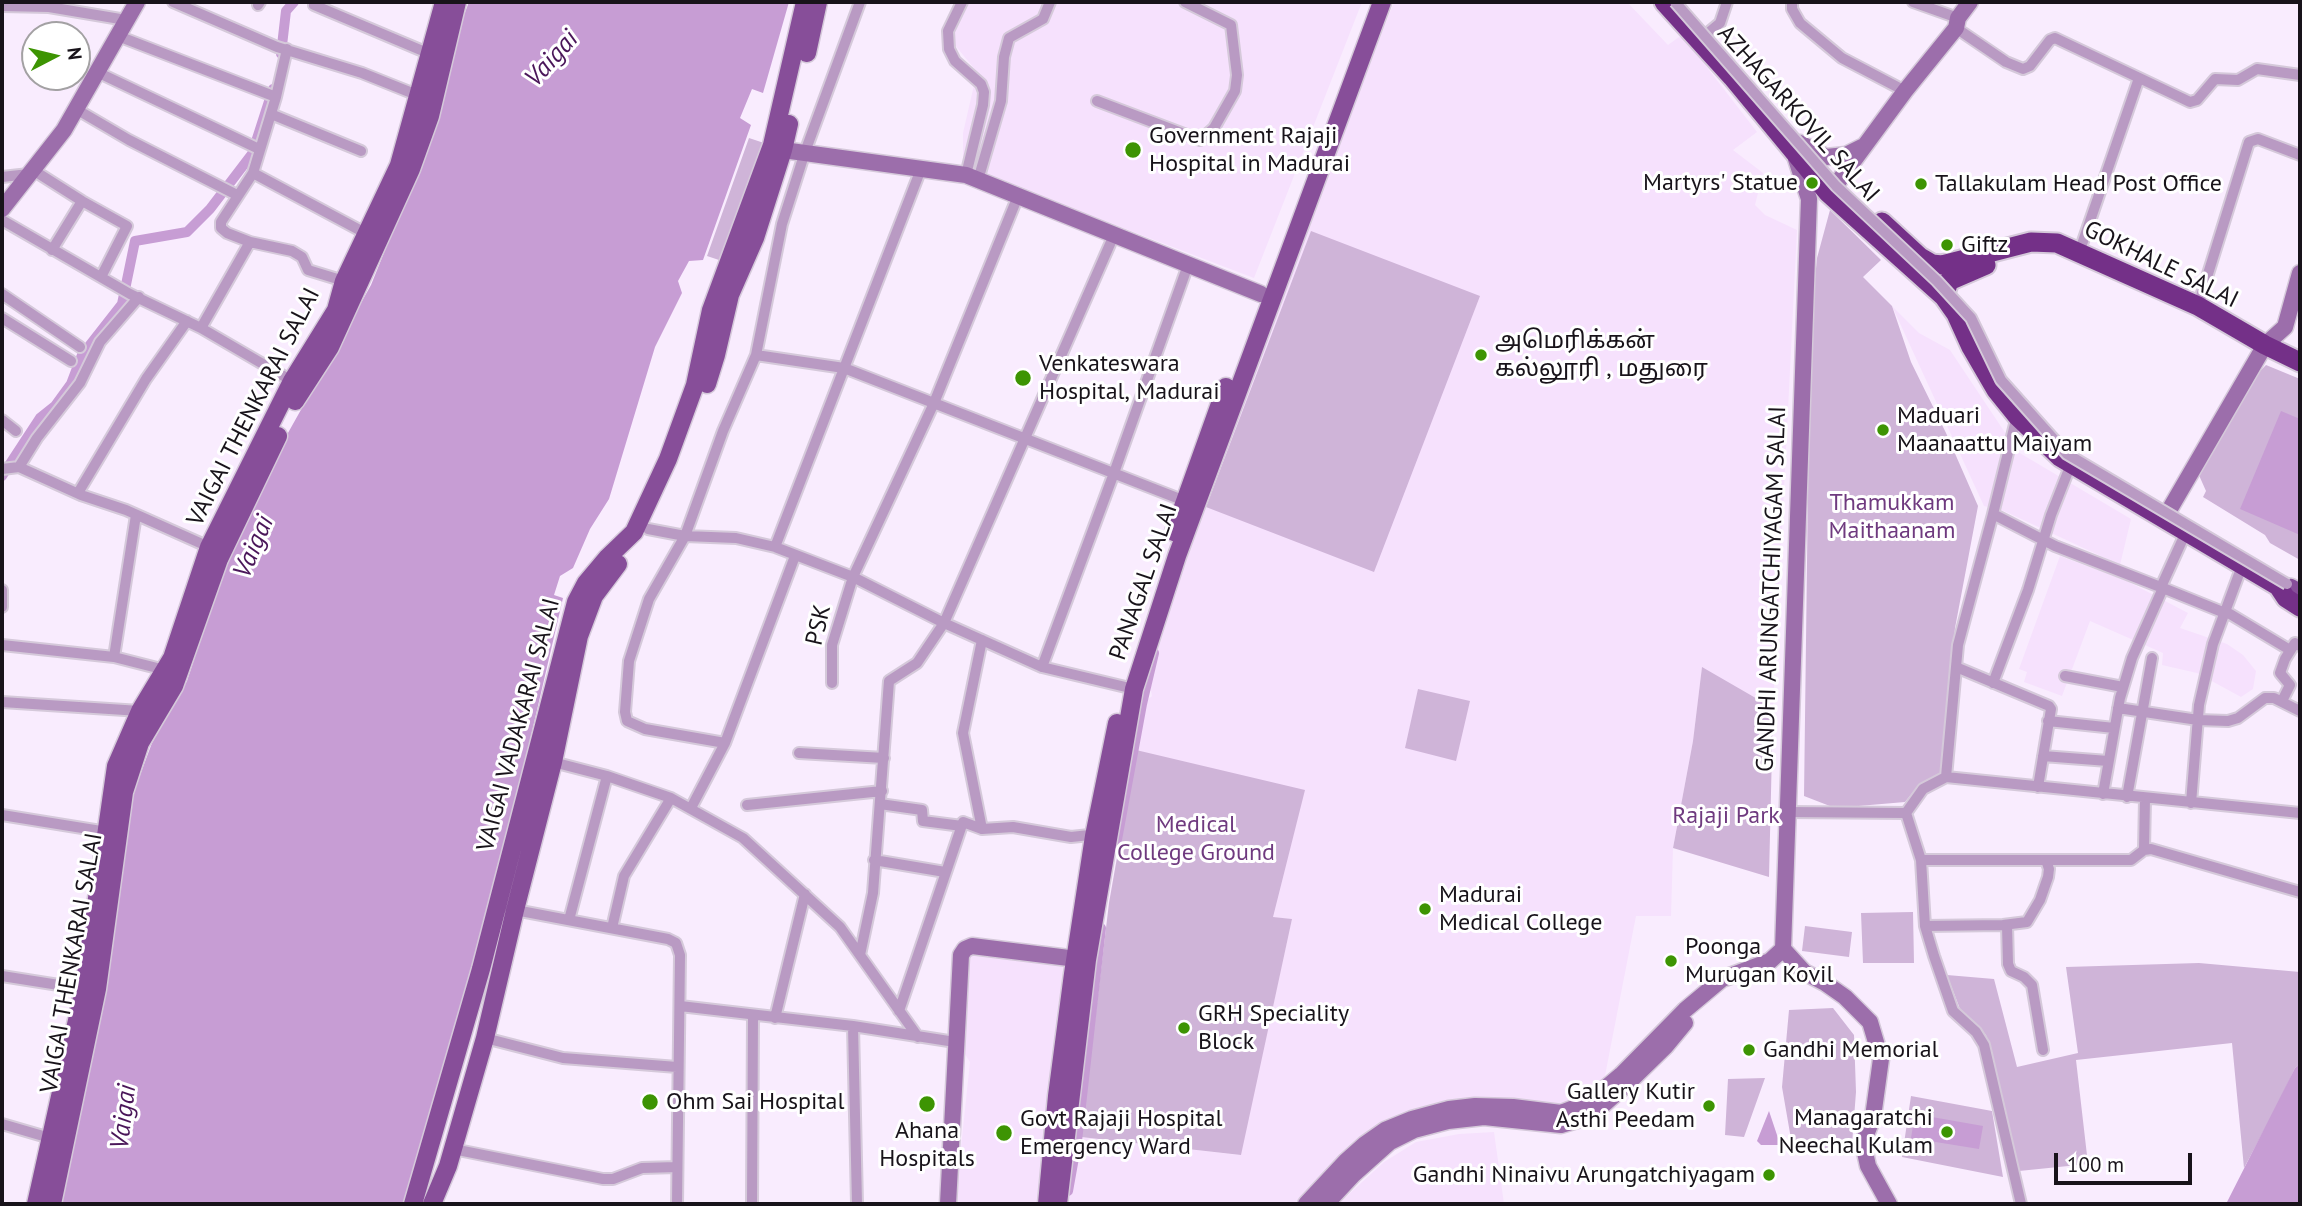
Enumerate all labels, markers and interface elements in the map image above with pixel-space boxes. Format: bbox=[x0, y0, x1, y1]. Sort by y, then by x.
street label: AZHAGARKOVIL SALAI bbox=[1711, 19, 1885, 209]
north arrow bbox=[21, 21, 91, 91]
water label: Vaigai bbox=[519, 24, 585, 94]
text: N bbox=[62, 46, 88, 61]
place label: Government Rajaji Hospital in Madurai bbox=[1149, 122, 1350, 178]
marker: Government Rajaji Hospital in Madurai bbox=[1123, 140, 1143, 160]
place label: Martyrs' Statue bbox=[1643, 169, 1798, 197]
place label: Tallakulam Head Post Office bbox=[1935, 170, 2222, 198]
marker: Martyrs' Statue bbox=[1804, 175, 1820, 191]
marker: Tallakulam Head Post Office bbox=[1913, 176, 1929, 192]
street label: GOKHALE SALAI bbox=[2079, 215, 2243, 315]
place label: Giftz bbox=[1961, 231, 2008, 259]
marker: Giftz bbox=[1939, 237, 1955, 253]
street label: VAIGAI THENKARAI SALAI bbox=[181, 283, 327, 531]
place label: அமெரிக்கன் கல்லூரி , மதுரை bbox=[1495, 327, 1708, 383]
marker: அமெரிக்கன் கல்லூரி , மதுரை bbox=[1473, 347, 1489, 363]
place label: Venkateswara Hospital, Madurai bbox=[1039, 350, 1220, 406]
marker: Venkateswara Hospital, Madurai bbox=[1013, 368, 1033, 388]
place label: Maduari Maanaattu Maiyam bbox=[1897, 402, 2092, 458]
street label: GANDHI ARUNGATCHIYAGAM SALAI bbox=[1751, 406, 1793, 772]
marker: Maduari Maanaattu Maiyam bbox=[1875, 422, 1891, 438]
park label: Thamukkam Maithaanam bbox=[1829, 489, 1955, 545]
street label: PANAGAL SALAI bbox=[1104, 500, 1184, 664]
water label: Vaigai bbox=[227, 511, 281, 583]
street label: VAIGAI VADAKARAI SALAI bbox=[471, 595, 567, 855]
street label: PSK bbox=[800, 602, 838, 648]
park label: Rajaji Park bbox=[1672, 802, 1780, 830]
park label: Medical College Ground bbox=[1117, 811, 1275, 867]
street label: VAIGAI THENKARAI SALAI bbox=[35, 831, 109, 1095]
place label: Madurai Medical College bbox=[1439, 881, 1602, 937]
marker: Madurai Medical College bbox=[1417, 901, 1433, 917]
place label: Poonga Murugan Kovil bbox=[1685, 933, 1833, 989]
marker: Poonga Murugan Kovil bbox=[1663, 953, 1679, 969]
place label: GRH Speciality Block bbox=[1198, 1000, 1349, 1056]
marker: GRH Speciality Block bbox=[1176, 1020, 1192, 1036]
place label: Gandhi Memorial bbox=[1763, 1036, 1939, 1064]
marker: Gandhi Memorial bbox=[1741, 1042, 1757, 1058]
place label: Gallery Kutir Asthi Peedam bbox=[1556, 1078, 1695, 1134]
water label: Vaigai bbox=[105, 1083, 143, 1151]
place label: Ohm Sai Hospital bbox=[666, 1088, 844, 1116]
marker: Ohm Sai Hospital bbox=[640, 1092, 660, 1112]
marker: Ahana Hospitals bbox=[917, 1094, 937, 1114]
marker: Gallery Kutir Asthi Peedam bbox=[1701, 1098, 1717, 1114]
place label: Managaratchi Neechal Kulam bbox=[1778, 1104, 1933, 1160]
place label: Govt Rajaji Hospital Emergency Ward bbox=[1020, 1105, 1222, 1161]
place label: Ahana Hospitals bbox=[879, 1117, 975, 1173]
marker: Govt Rajaji Hospital Emergency Ward bbox=[994, 1123, 1014, 1143]
marker: Managaratchi Neechal Kulam bbox=[1939, 1124, 1955, 1140]
scale bar bbox=[2057, 1140, 2195, 1184]
text: 100 m bbox=[2067, 1151, 2124, 1178]
place label: Gandhi Ninaivu Arungatchiyagam bbox=[1413, 1161, 1755, 1189]
marker: Gandhi Ninaivu Arungatchiyagam bbox=[1761, 1167, 1777, 1183]

